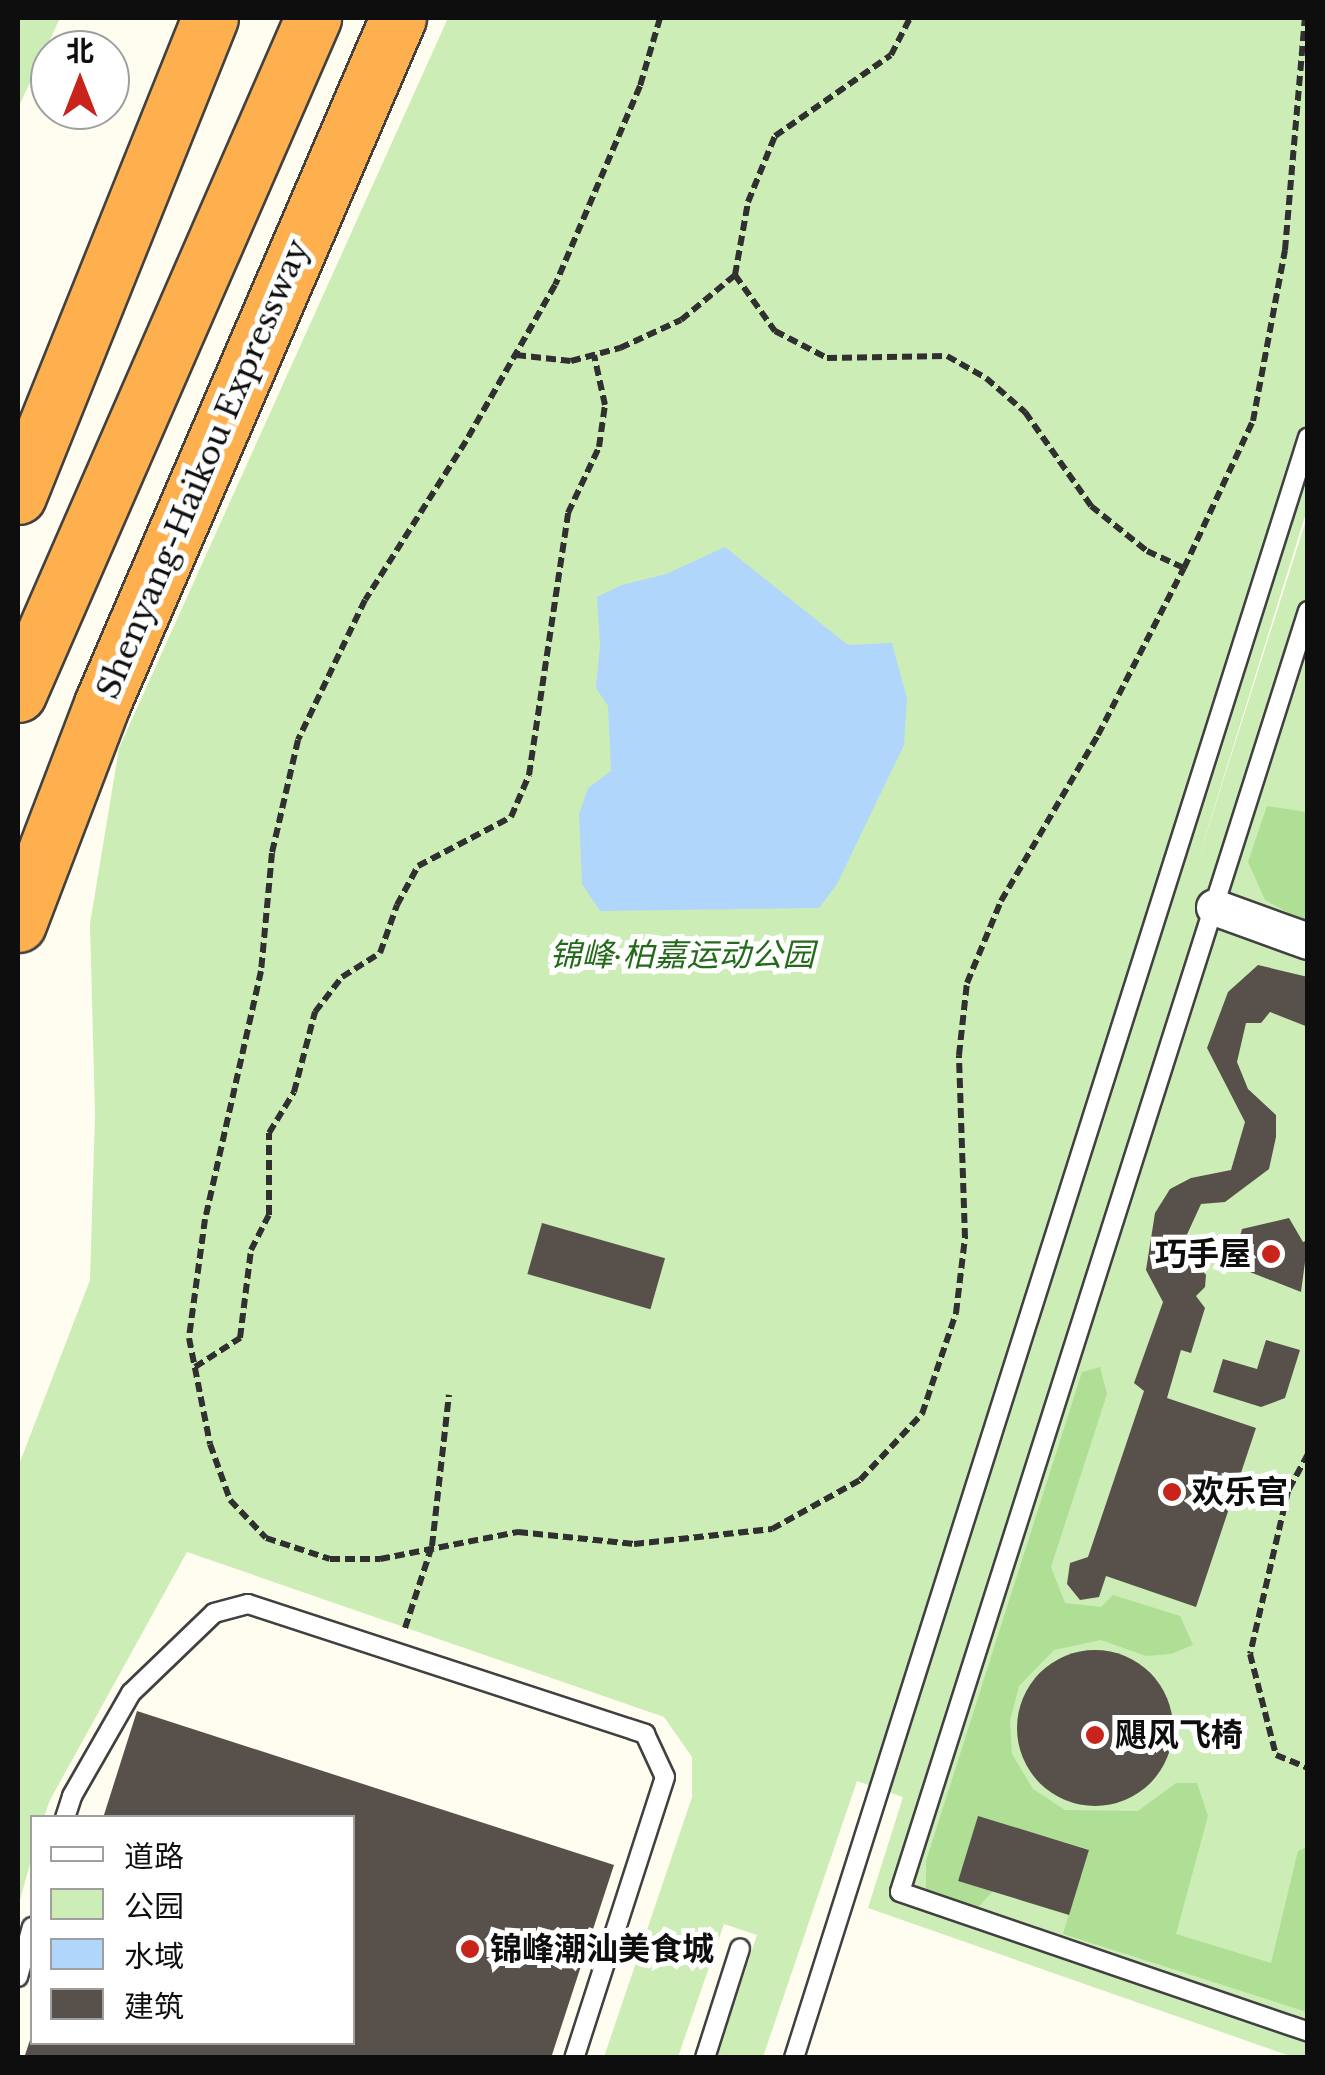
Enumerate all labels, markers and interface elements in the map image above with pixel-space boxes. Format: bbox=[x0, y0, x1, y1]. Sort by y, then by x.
north arrow bbox=[30, 30, 130, 130]
text: 北 bbox=[66, 34, 94, 69]
street label: Shenyang-Haikou Expressway bbox=[89, 234, 317, 704]
park label: 锦峰·柏嘉运动公园 bbox=[550, 936, 814, 974]
place label: 巧手屋 bbox=[1155, 1235, 1251, 1273]
marker: 巧手屋 bbox=[1260, 1243, 1282, 1265]
place label: 欢乐宫 bbox=[1192, 1473, 1288, 1511]
marker: 欢乐宫 bbox=[1161, 1481, 1183, 1503]
place label: 飓风飞椅 bbox=[1115, 1716, 1243, 1754]
marker: 飓风飞椅 bbox=[1084, 1724, 1106, 1746]
legend bbox=[30, 1815, 355, 2045]
text: 道路 bbox=[124, 1838, 184, 1875]
text: 公园 bbox=[124, 1888, 184, 1925]
place label: 锦峰潮汕美食城 bbox=[490, 1930, 714, 1968]
text: 水域 bbox=[124, 1938, 184, 1975]
marker: 锦峰潮汕美食城 bbox=[459, 1938, 481, 1960]
text: 建筑 bbox=[124, 1988, 184, 2025]

